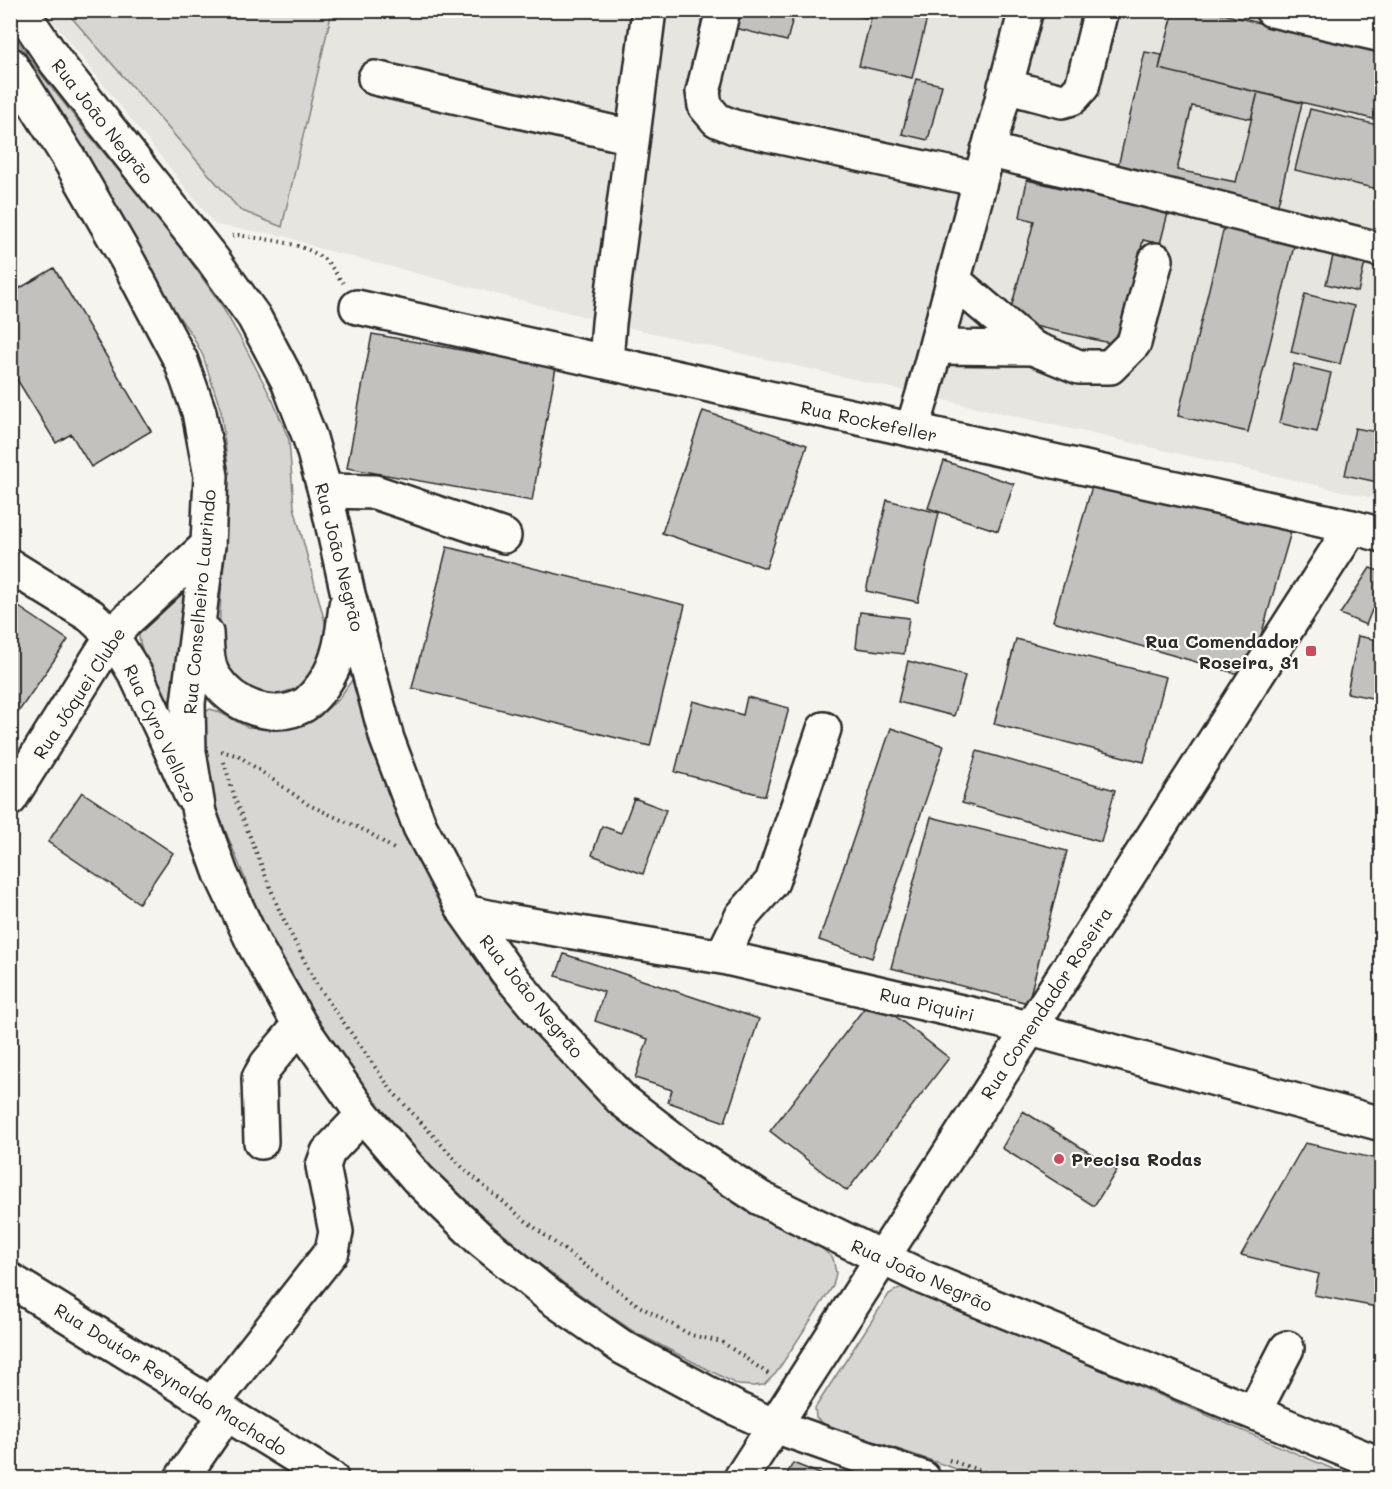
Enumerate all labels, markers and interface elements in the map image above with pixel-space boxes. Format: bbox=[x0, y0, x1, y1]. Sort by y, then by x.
street label: Rua João Negrão bbox=[47, 54, 160, 189]
street label: Rua Rockefeller bbox=[798, 395, 940, 447]
street label: Rua João Negrão bbox=[310, 480, 370, 634]
street label: Rua Conselheiro Laurindo bbox=[177, 488, 221, 715]
street label: Rua Jóquei Clube bbox=[27, 623, 131, 763]
place label: Rua Comendador Roseira, 31 bbox=[1145, 629, 1299, 674]
marker: Rua Comendador Roseira, 31 bbox=[1304, 644, 1318, 658]
street label: Rua Cyro Vellozo bbox=[119, 660, 204, 806]
street label: Rua Comendador Roseira bbox=[975, 902, 1117, 1104]
street label: Rua João Negrão bbox=[475, 929, 589, 1063]
street label: Rua Piquiri bbox=[877, 981, 977, 1027]
place label: Precisa Rodas bbox=[1071, 1147, 1202, 1171]
marker: Precisa Rodas bbox=[1052, 1152, 1066, 1166]
street label: Rua João Negrão bbox=[848, 1233, 997, 1317]
street label: Rua Doutor Reynaldo Machado bbox=[50, 1297, 292, 1461]

